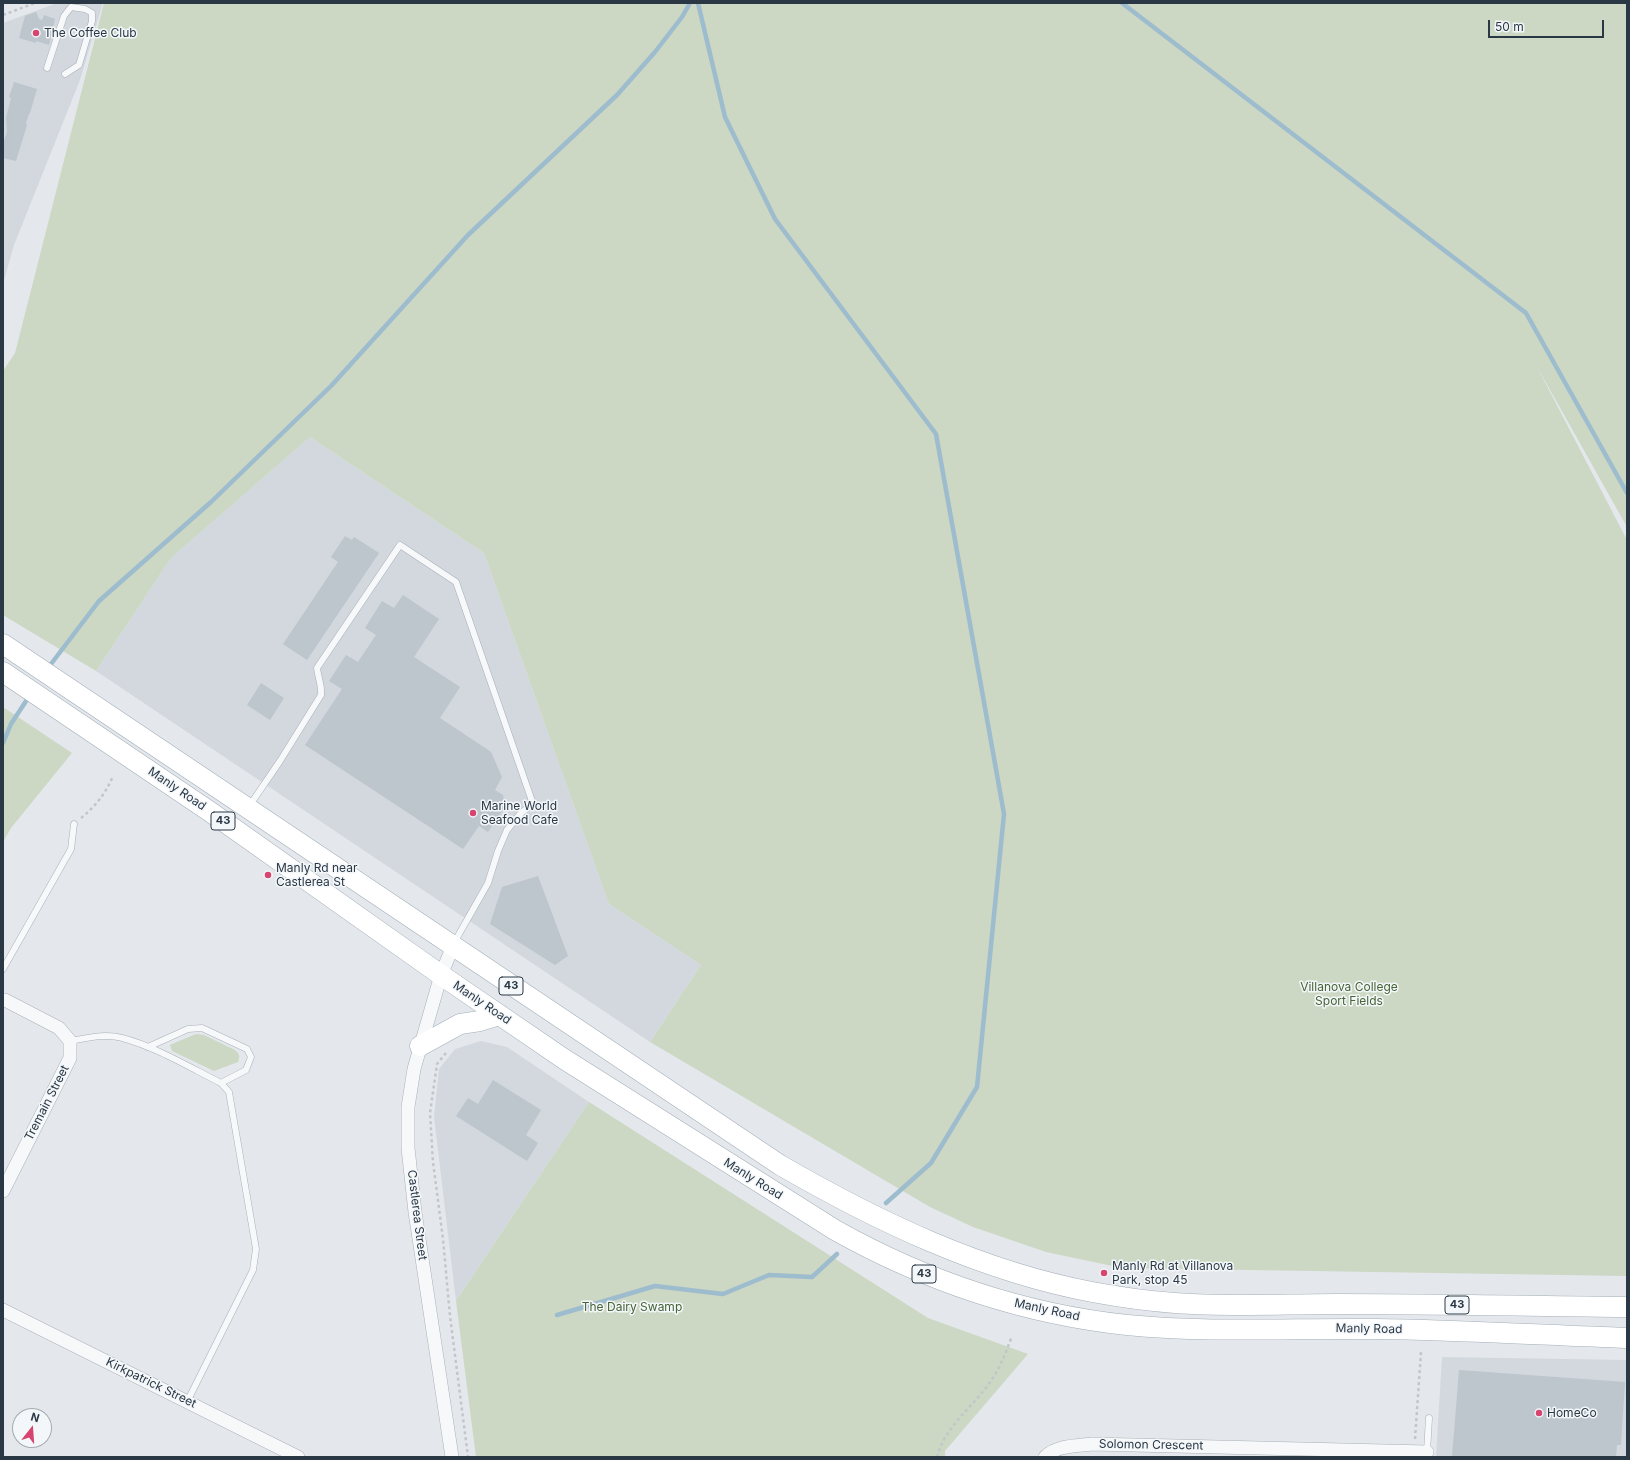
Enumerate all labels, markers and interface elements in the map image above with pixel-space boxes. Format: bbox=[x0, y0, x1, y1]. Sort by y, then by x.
scale bar bbox=[1490, 12, 1606, 38]
text: 50 m bbox=[1495, 19, 1524, 34]
place label: The Coffee Club bbox=[44, 26, 137, 40]
marker: The Coffee Club bbox=[31, 28, 41, 38]
street label: Manly Road bbox=[145, 764, 209, 814]
place label: Marine World Seafood Cafe bbox=[481, 799, 558, 827]
marker: Marine World Seafood Cafe bbox=[468, 808, 478, 818]
road number: 43 bbox=[211, 812, 235, 830]
place label: Manly Rd near Castlerea St bbox=[276, 861, 357, 889]
marker: Manly Rd near Castlerea St bbox=[263, 870, 273, 880]
road number: 43 bbox=[499, 977, 523, 995]
street label: Manly Road bbox=[450, 978, 514, 1028]
park label: Villanova College Sport Fields bbox=[1300, 980, 1398, 1008]
street label: Tremain Street bbox=[22, 1063, 72, 1143]
street label: Manly Road bbox=[721, 1155, 785, 1203]
street label: Castlerea Street bbox=[404, 1169, 430, 1261]
place label: Manly Rd at Villanova Park, stop 45 bbox=[1112, 1259, 1233, 1287]
road number: 43 bbox=[912, 1265, 936, 1283]
marker: Manly Rd at Villanova Park, stop 45 bbox=[1099, 1268, 1109, 1278]
street label: Manly Road bbox=[1013, 1296, 1081, 1324]
road number: 43 bbox=[1445, 1296, 1469, 1314]
park label: The Dairy Swamp bbox=[582, 1300, 682, 1314]
street label: Manly Road bbox=[1336, 1321, 1402, 1337]
street label: Kirkpatrick Street bbox=[103, 1355, 199, 1411]
place label: HomeCo bbox=[1547, 1406, 1597, 1420]
north arrow bbox=[12, 1408, 52, 1448]
marker: HomeCo bbox=[1534, 1408, 1544, 1418]
text: N bbox=[29, 1410, 41, 1425]
street label: Solomon Crescent bbox=[1099, 1437, 1203, 1453]

